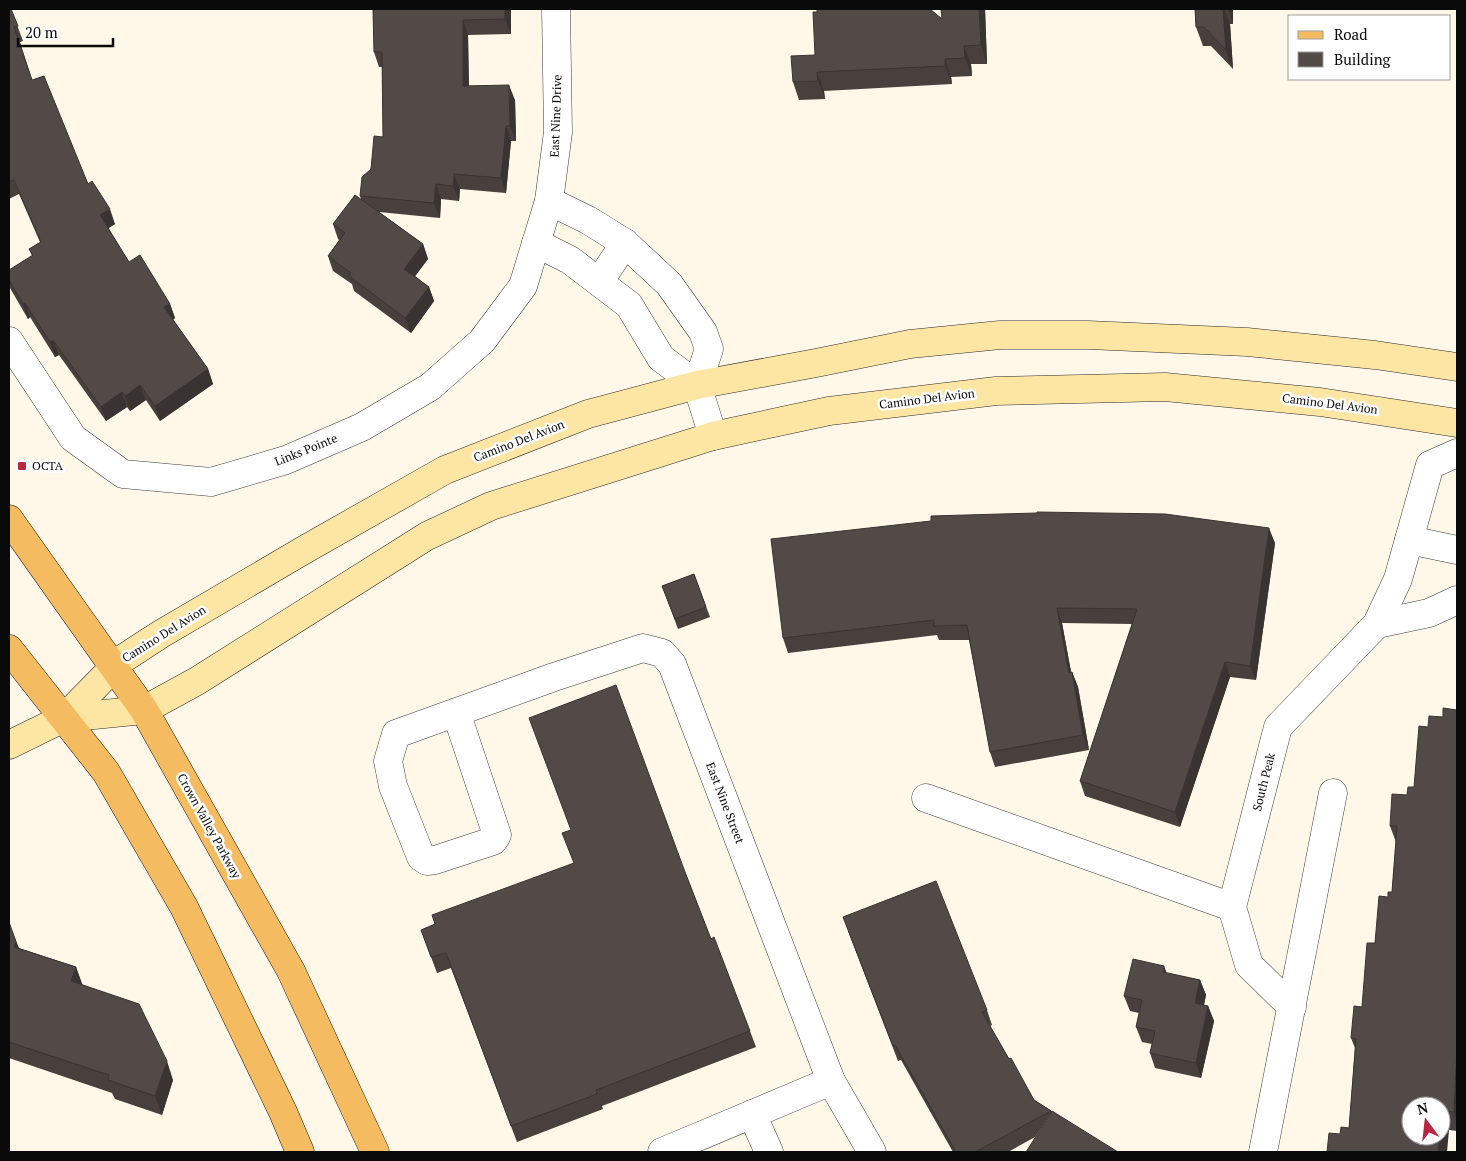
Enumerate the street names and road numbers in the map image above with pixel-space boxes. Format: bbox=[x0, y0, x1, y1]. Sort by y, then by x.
street label: East Nine Drive bbox=[547, 74, 564, 158]
street label: Camino Del Avion bbox=[878, 385, 976, 412]
street label: Camino Del Avion bbox=[1281, 390, 1379, 417]
street label: Camino Del Avion bbox=[471, 416, 566, 465]
street label: Links Pointe bbox=[272, 430, 339, 469]
street label: Camino Del Avion bbox=[119, 602, 208, 665]
street label: South Peak bbox=[1249, 750, 1278, 813]
street label: East Nine Street bbox=[703, 760, 748, 846]
street label: Crown Valley Parkway bbox=[174, 771, 245, 882]

